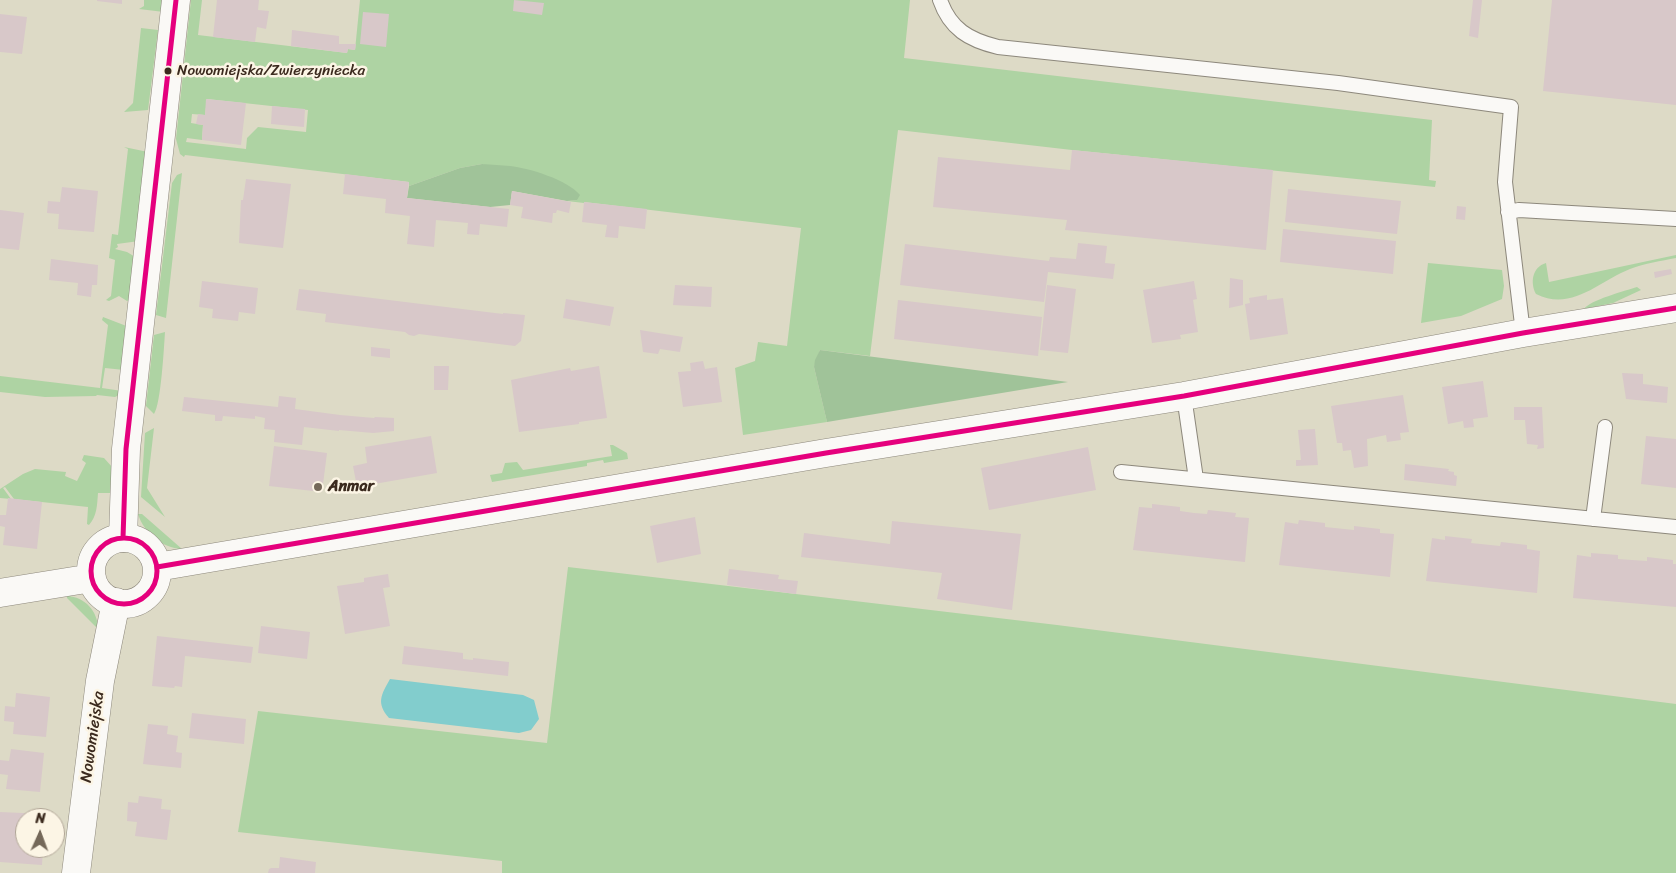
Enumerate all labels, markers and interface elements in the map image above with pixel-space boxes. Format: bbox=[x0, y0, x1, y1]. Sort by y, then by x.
place label: Nowomiejska/Zwierzyniecka bbox=[177, 62, 365, 80]
marker: Nowomiejska/Zwierzyniecka bbox=[163, 66, 173, 76]
place label: Anmar bbox=[328, 477, 374, 497]
marker: Anmar bbox=[312, 481, 324, 493]
street label: Nowomiejska bbox=[77, 690, 109, 784]
text: N bbox=[35, 806, 46, 831]
north arrow bbox=[15, 808, 65, 858]

